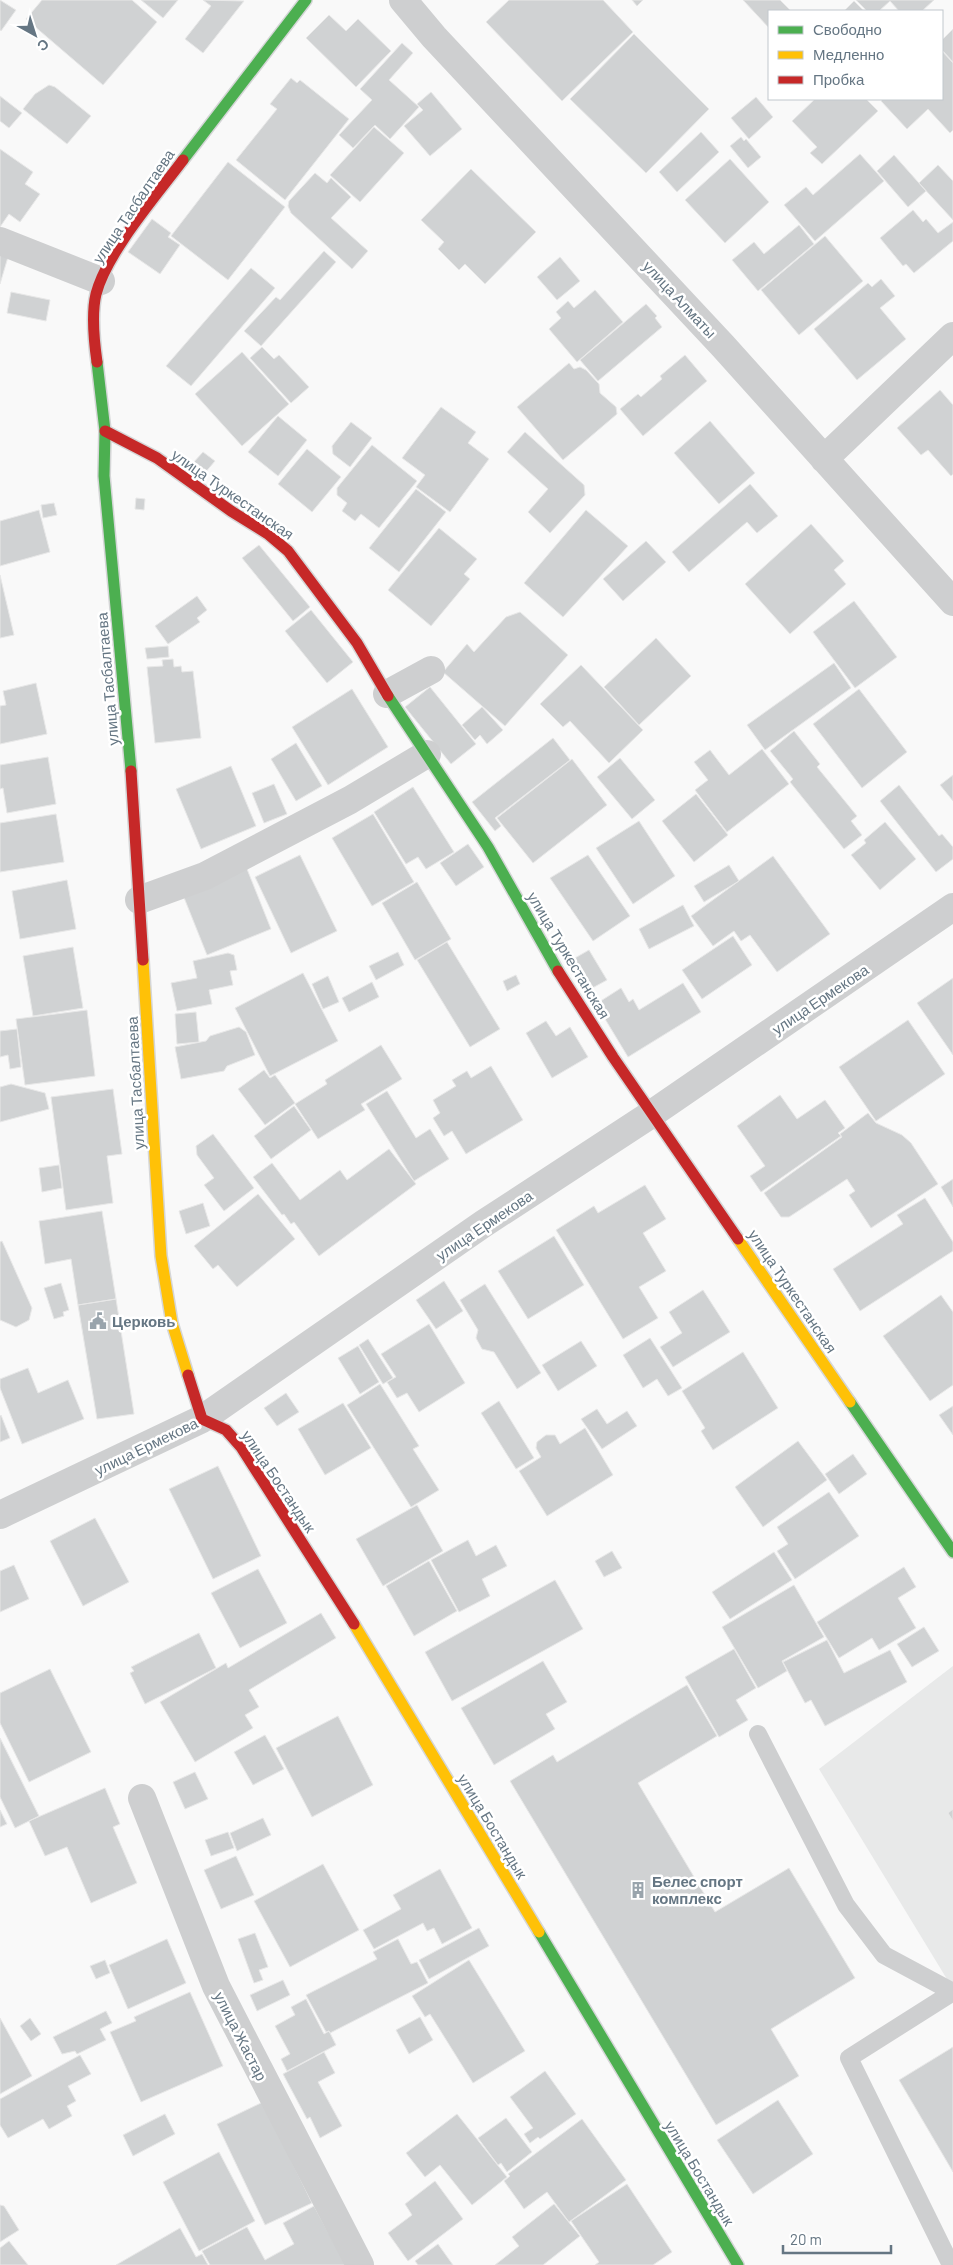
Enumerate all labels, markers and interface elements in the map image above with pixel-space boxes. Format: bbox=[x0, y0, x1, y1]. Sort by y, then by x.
north arrow bbox=[10, 10, 60, 60]
legend bbox=[768, 10, 943, 100]
text: Свободно bbox=[813, 20, 882, 38]
text: С bbox=[34, 36, 53, 55]
text: Медленно bbox=[813, 45, 884, 63]
text: Пробка bbox=[813, 70, 865, 88]
street label: улица Тасбалтаева bbox=[88, 145, 178, 266]
street label: улица Алматы bbox=[640, 257, 720, 341]
street label: улица Туркестанская bbox=[168, 445, 298, 543]
street label: улица Тасбалтаева bbox=[92, 611, 122, 746]
street label: улица Туркестанская bbox=[524, 888, 614, 1022]
street label: улица Ермекова bbox=[768, 960, 872, 1038]
street label: улица Тасбалтаева bbox=[122, 1015, 147, 1150]
street label: улица Ермекова bbox=[432, 1186, 536, 1264]
street label: улица Туркестанская bbox=[745, 1226, 841, 1356]
public building icon: Церковь bbox=[88, 1311, 108, 1331]
place label: Церковь bbox=[112, 1312, 176, 1330]
street label: улица Ермекова bbox=[92, 1413, 201, 1479]
street label: улица Бостандык bbox=[238, 1426, 320, 1536]
street label: улица Бостандык bbox=[455, 1770, 532, 1882]
place label: Белес спорт комплекс bbox=[652, 1872, 743, 1907]
building icon: Белес спорт комплекс bbox=[628, 1880, 648, 1900]
street label: улица Жастар bbox=[211, 1988, 271, 2084]
street label: улица Бостандык bbox=[662, 2117, 739, 2229]
scale bar bbox=[783, 2222, 890, 2254]
text: 20 m bbox=[790, 2230, 822, 2248]

